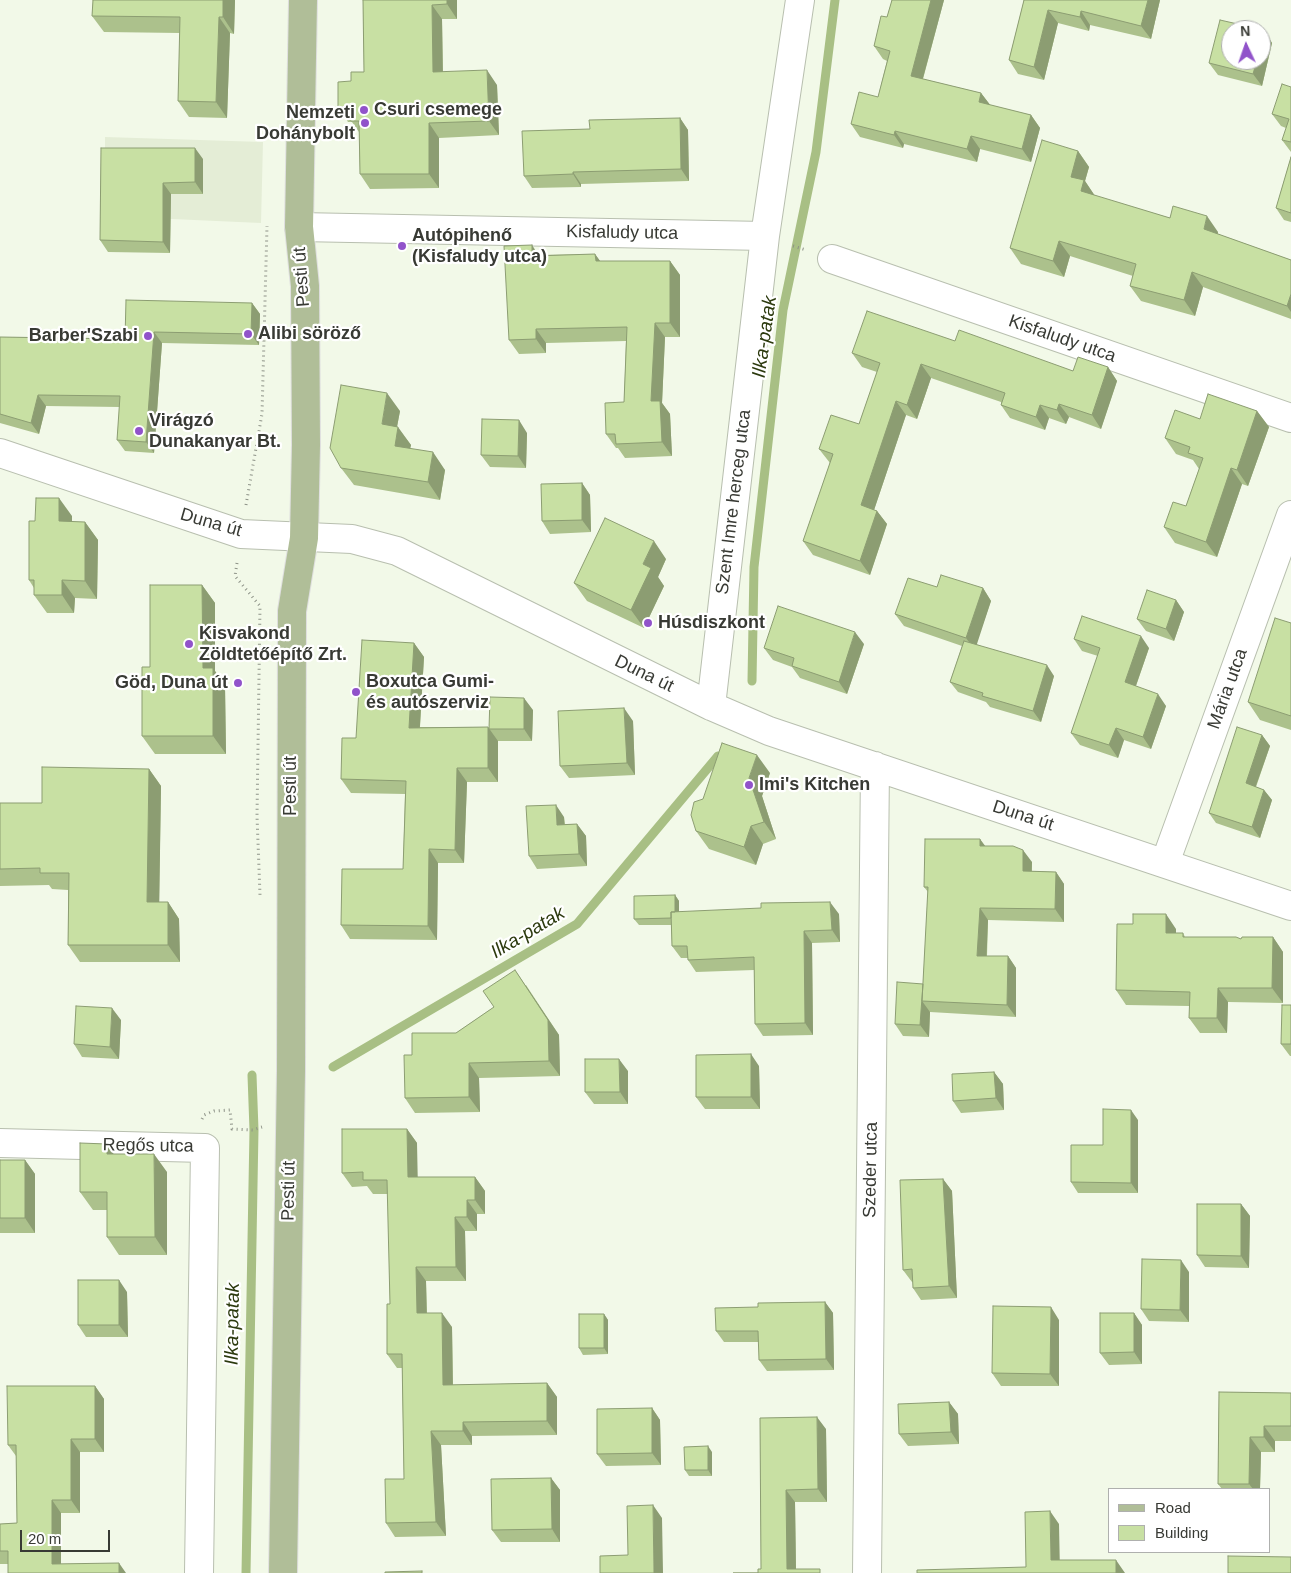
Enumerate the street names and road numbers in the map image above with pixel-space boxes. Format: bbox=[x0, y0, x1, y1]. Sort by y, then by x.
street label: Kisfaludy utca bbox=[566, 221, 678, 245]
street label: Pesti út bbox=[289, 246, 315, 308]
street label: Kisfaludy utca bbox=[1006, 311, 1118, 367]
street label: Szent Imre herceg utca bbox=[712, 408, 756, 596]
street label: Duna út bbox=[178, 504, 244, 542]
street label: Mária utca bbox=[1203, 646, 1253, 732]
street label: Duna út bbox=[611, 650, 677, 698]
street label: Pesti út bbox=[280, 756, 302, 816]
street label: Duna út bbox=[990, 796, 1056, 836]
street label: Szeder utca bbox=[859, 1122, 883, 1218]
street label: Regős utca bbox=[102, 1134, 194, 1158]
street label: Pesti út bbox=[278, 1161, 300, 1221]

